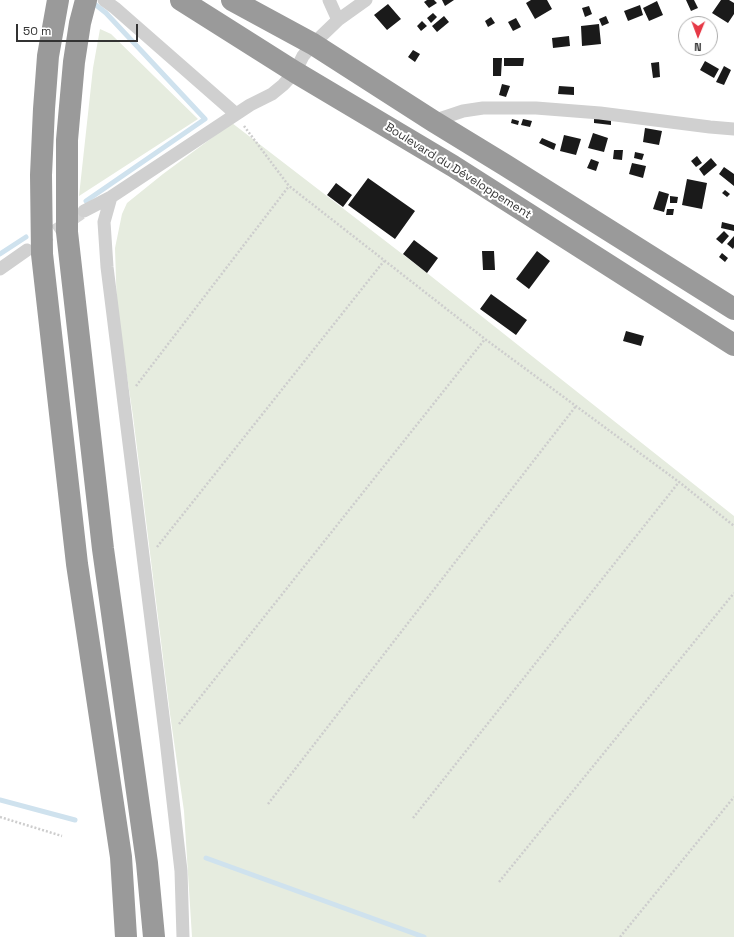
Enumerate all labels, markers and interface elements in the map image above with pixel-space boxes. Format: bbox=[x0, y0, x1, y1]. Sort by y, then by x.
scale bar bbox=[18, 16, 140, 42]
north arrow bbox=[678, 16, 718, 56]
text: 50 m bbox=[23, 23, 51, 39]
text: N bbox=[694, 40, 702, 54]
street label: Boulevard du Développement bbox=[382, 120, 534, 222]

